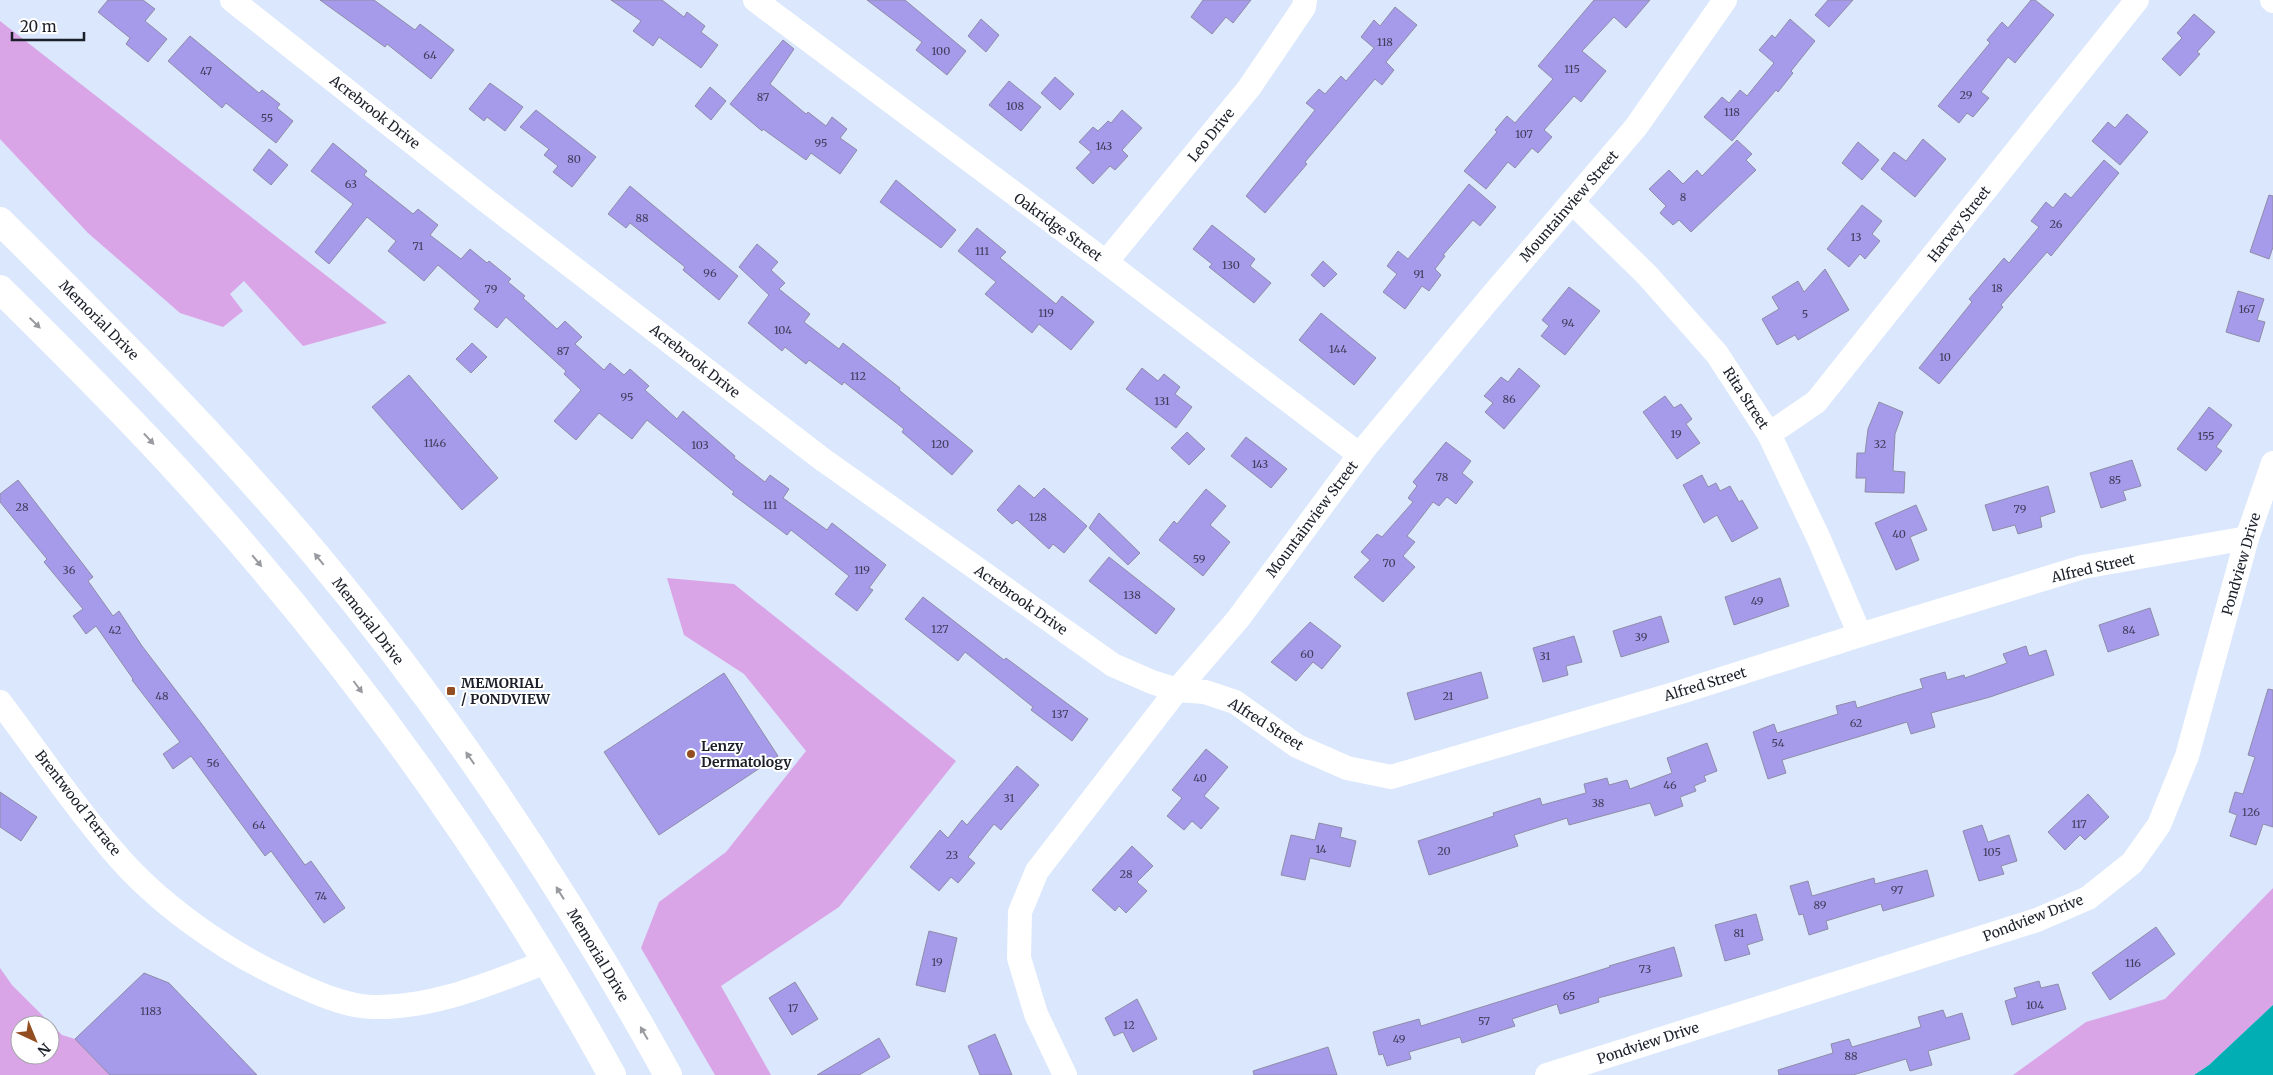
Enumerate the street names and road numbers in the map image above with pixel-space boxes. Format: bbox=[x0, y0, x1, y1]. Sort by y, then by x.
street label: Acrebrook Drive bbox=[326, 71, 424, 153]
street label: Leo Drive bbox=[1184, 104, 1238, 166]
street label: Mountainview Street bbox=[1516, 146, 1623, 265]
street label: Harvey Street bbox=[1924, 182, 1995, 266]
street label: Oakridge Street bbox=[1010, 189, 1106, 265]
street label: Memorial Drive bbox=[55, 276, 143, 364]
street label: Acrebrook Drive bbox=[646, 320, 744, 402]
street label: Rita Street bbox=[1719, 364, 1773, 433]
street label: Mountainview Street bbox=[1262, 457, 1362, 581]
street label: Pondview Drive bbox=[2218, 511, 2264, 617]
street label: Alfred Street bbox=[2049, 550, 2137, 587]
street label: Acrebrook Drive bbox=[970, 561, 1071, 639]
street label: Memorial Drive bbox=[328, 574, 408, 668]
street label: Alfred Street bbox=[1661, 663, 1749, 705]
street label: Alfred Street bbox=[1224, 693, 1307, 754]
street label: Brentwood Terrace bbox=[31, 747, 125, 859]
street label: Pondview Drive bbox=[1980, 891, 2086, 945]
street label: Memorial Drive bbox=[563, 905, 633, 1005]
street label: Pondview Drive bbox=[1595, 1018, 1701, 1068]

